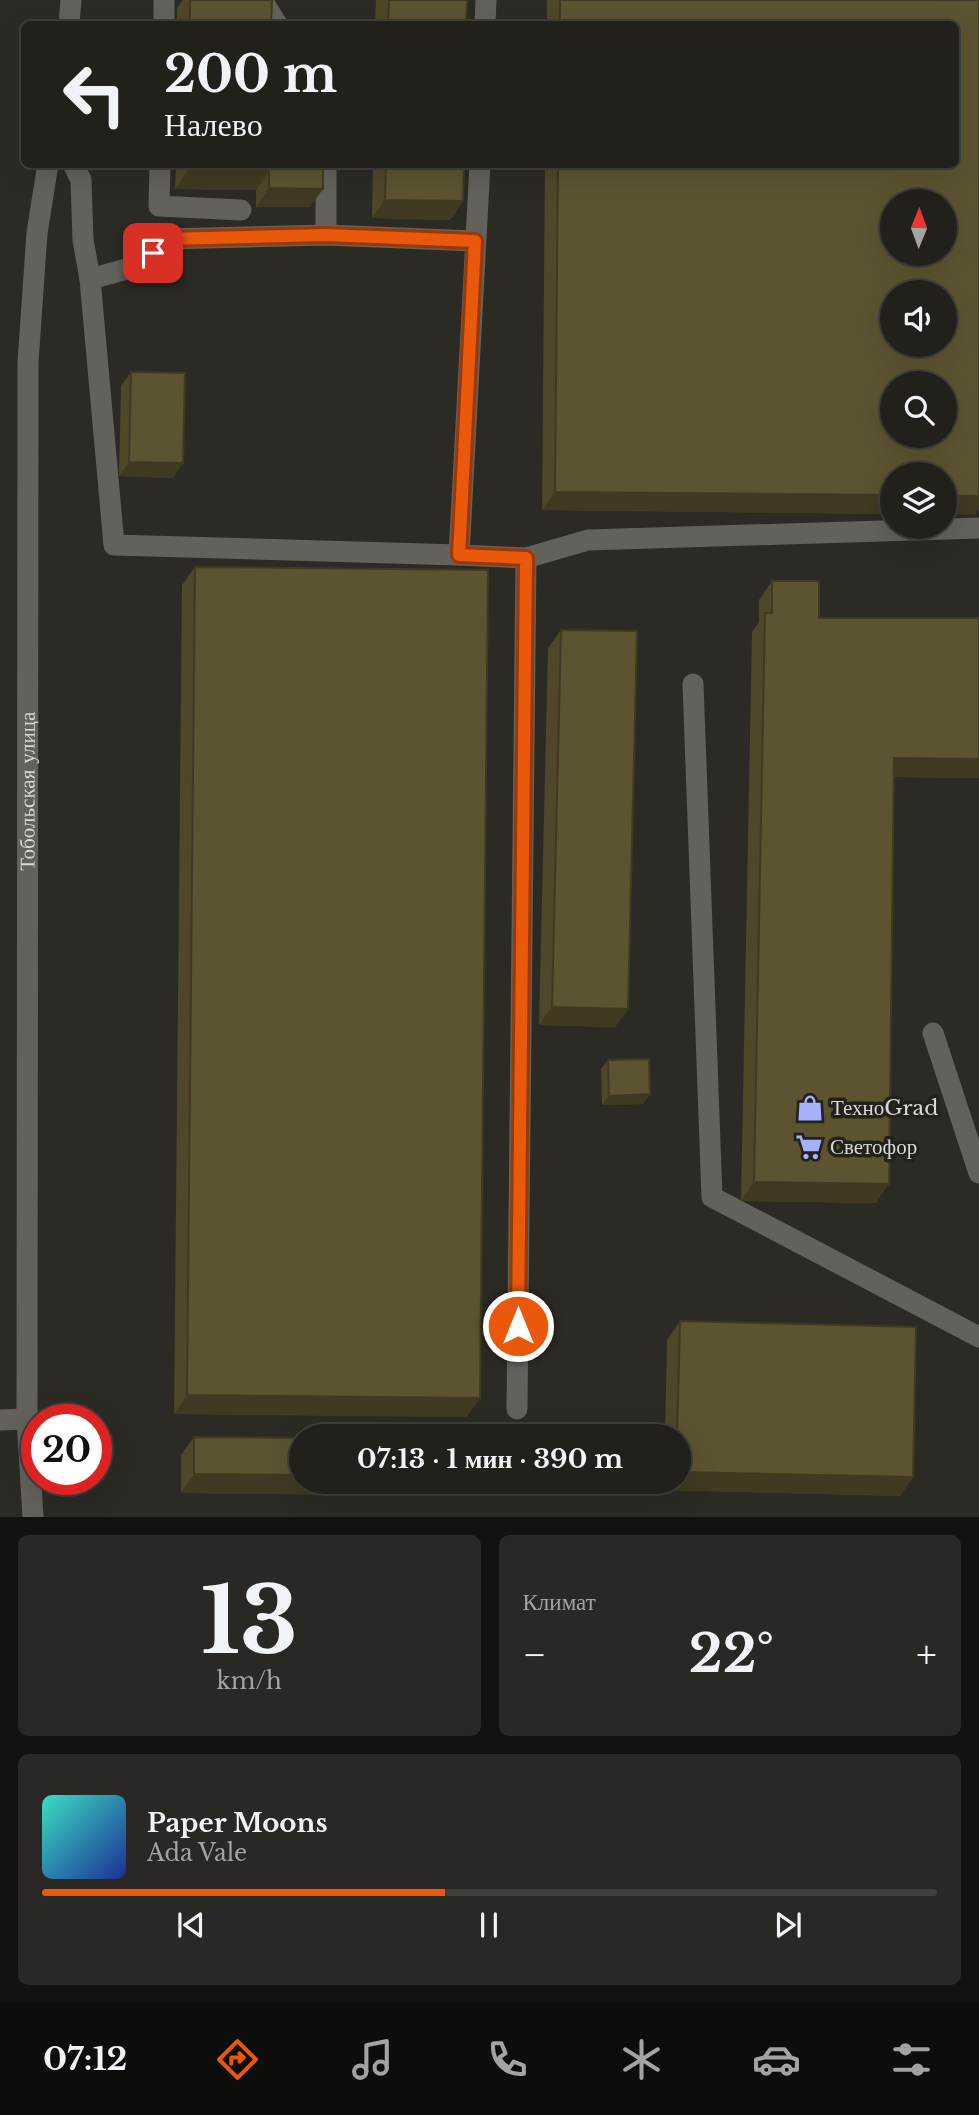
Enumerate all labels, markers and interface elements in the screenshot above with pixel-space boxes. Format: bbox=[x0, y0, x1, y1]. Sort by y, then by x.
text: 200 m bbox=[164, 44, 337, 105]
icon: left bbox=[49, 49, 140, 140]
text: Налево bbox=[164, 105, 263, 145]
north arrow bbox=[880, 189, 957, 266]
map controls bbox=[880, 189, 957, 539]
pin bbox=[123, 223, 183, 283]
icon: arrive bbox=[134, 234, 172, 272]
button: sound bbox=[880, 280, 957, 357]
button: search bbox=[880, 371, 957, 448]
button: layers bbox=[880, 462, 957, 539]
street label: Тобольская улица bbox=[15, 711, 41, 871]
shop icon: ТехноGrad bbox=[795, 1093, 825, 1123]
place label: ТехноGrad bbox=[831, 1095, 938, 1121]
supermarket icon: Светофор bbox=[794, 1132, 824, 1162]
place label: Светофор bbox=[830, 1134, 917, 1160]
position arrow bbox=[481, 1289, 555, 1363]
speed limit sign: 20 bbox=[21, 1404, 112, 1495]
text: 07:13 · 1 мин · 390 m bbox=[357, 1443, 623, 1475]
text: 13 bbox=[200, 1565, 298, 1678]
text: Климат bbox=[523, 1588, 596, 1616]
text: 22° bbox=[689, 1622, 774, 1686]
text: − bbox=[523, 1631, 547, 1678]
text: + bbox=[916, 1631, 937, 1678]
text: km/h bbox=[217, 1667, 282, 1695]
text: Paper Moons bbox=[147, 1807, 328, 1839]
text: Ada Vale bbox=[147, 1839, 247, 1867]
icon: previous bbox=[172, 1906, 210, 1944]
icon: pause bbox=[470, 1906, 508, 1944]
icon: next bbox=[769, 1906, 807, 1944]
icon: directions bbox=[213, 2035, 262, 2084]
icon: music bbox=[348, 2035, 397, 2084]
icon: phone bbox=[483, 2035, 532, 2084]
icon: climate bbox=[617, 2035, 666, 2084]
icon: car bbox=[752, 2035, 801, 2084]
icon: filters bbox=[887, 2035, 936, 2084]
text: 07:12 bbox=[43, 2039, 127, 2079]

